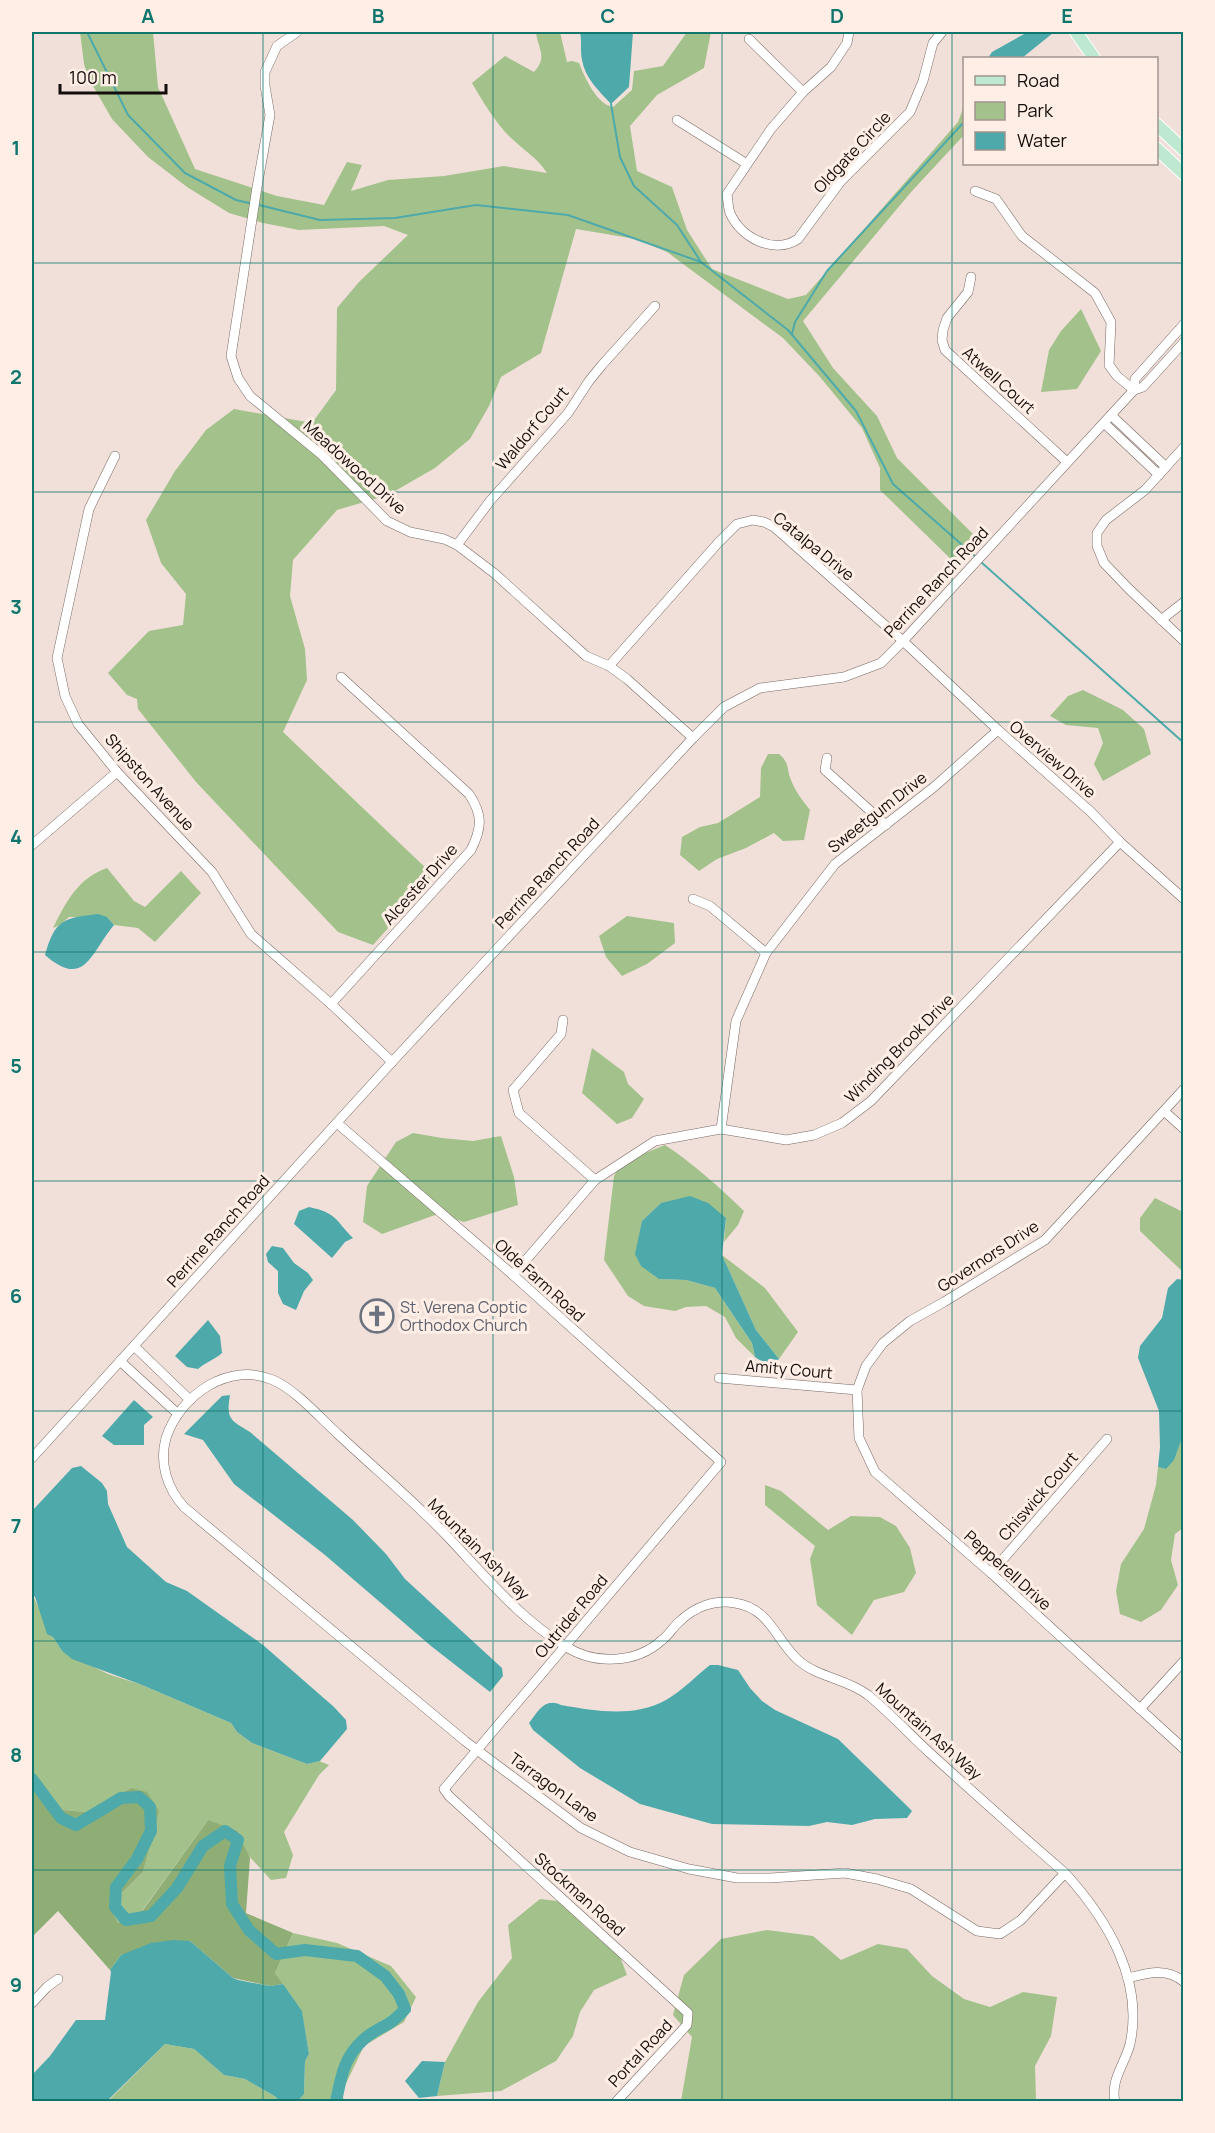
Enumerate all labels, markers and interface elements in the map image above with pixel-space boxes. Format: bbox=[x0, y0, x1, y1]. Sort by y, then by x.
text: A bbox=[141, 2, 155, 29]
text: B bbox=[372, 2, 385, 29]
text: C bbox=[601, 2, 615, 29]
text: D bbox=[830, 2, 844, 29]
text: E bbox=[1061, 2, 1073, 29]
scale bar bbox=[60, 57, 166, 95]
legend bbox=[963, 57, 1158, 165]
text: 100 m bbox=[69, 65, 117, 89]
text: Road bbox=[1017, 68, 1060, 92]
text: Park bbox=[1017, 98, 1054, 122]
street label: Oldgate Circle bbox=[808, 106, 896, 198]
text: Water bbox=[1017, 128, 1067, 152]
text: 1 bbox=[12, 134, 20, 161]
street label: Atwell Court bbox=[958, 341, 1040, 419]
text: 2 bbox=[10, 363, 22, 390]
street label: Waldorf Court bbox=[490, 381, 574, 475]
street label: Meadowood Drive bbox=[299, 415, 411, 519]
street label: Catalpa Drive bbox=[769, 507, 859, 585]
street label: Perrine Ranch Road bbox=[879, 522, 993, 642]
text: 3 bbox=[10, 593, 22, 620]
street label: Overview Drive bbox=[1005, 715, 1101, 803]
street label: Shipston Avenue bbox=[100, 729, 200, 835]
street label: Sweetgum Drive bbox=[823, 766, 931, 858]
street label: Perrine Ranch Road bbox=[490, 813, 604, 933]
text: 4 bbox=[10, 823, 22, 850]
street label: Alcester Drive bbox=[378, 839, 462, 929]
street label: Winding Brook Drive bbox=[840, 989, 958, 1107]
text: 5 bbox=[10, 1052, 22, 1079]
street label: Perrine Ranch Road bbox=[162, 1170, 274, 1292]
street label: Governors Drive bbox=[933, 1215, 1043, 1297]
street label: Olde Farm Road bbox=[490, 1234, 590, 1326]
text: 6 bbox=[10, 1282, 22, 1309]
place label: St. Verena Coptic Orthodox Church bbox=[400, 1296, 528, 1336]
church icon: St. Verena Coptic Orthodox Church bbox=[359, 1298, 395, 1334]
street label: Amity Court bbox=[744, 1354, 834, 1384]
street label: Chiswick Court bbox=[993, 1447, 1083, 1545]
street label: Mountain Ash Way bbox=[423, 1493, 535, 1605]
text: 7 bbox=[11, 1512, 21, 1539]
street label: Pepperell Drive bbox=[960, 1525, 1056, 1615]
street label: Outrider Road bbox=[530, 1570, 612, 1662]
street label: Mountain Ash Way bbox=[871, 1677, 987, 1785]
text: 8 bbox=[10, 1741, 22, 1768]
street label: Tarragon Lane bbox=[505, 1747, 603, 1827]
street label: Stockman Road bbox=[530, 1847, 630, 1941]
text: 9 bbox=[10, 1971, 22, 1998]
street label: Portal Road bbox=[603, 2014, 677, 2092]

